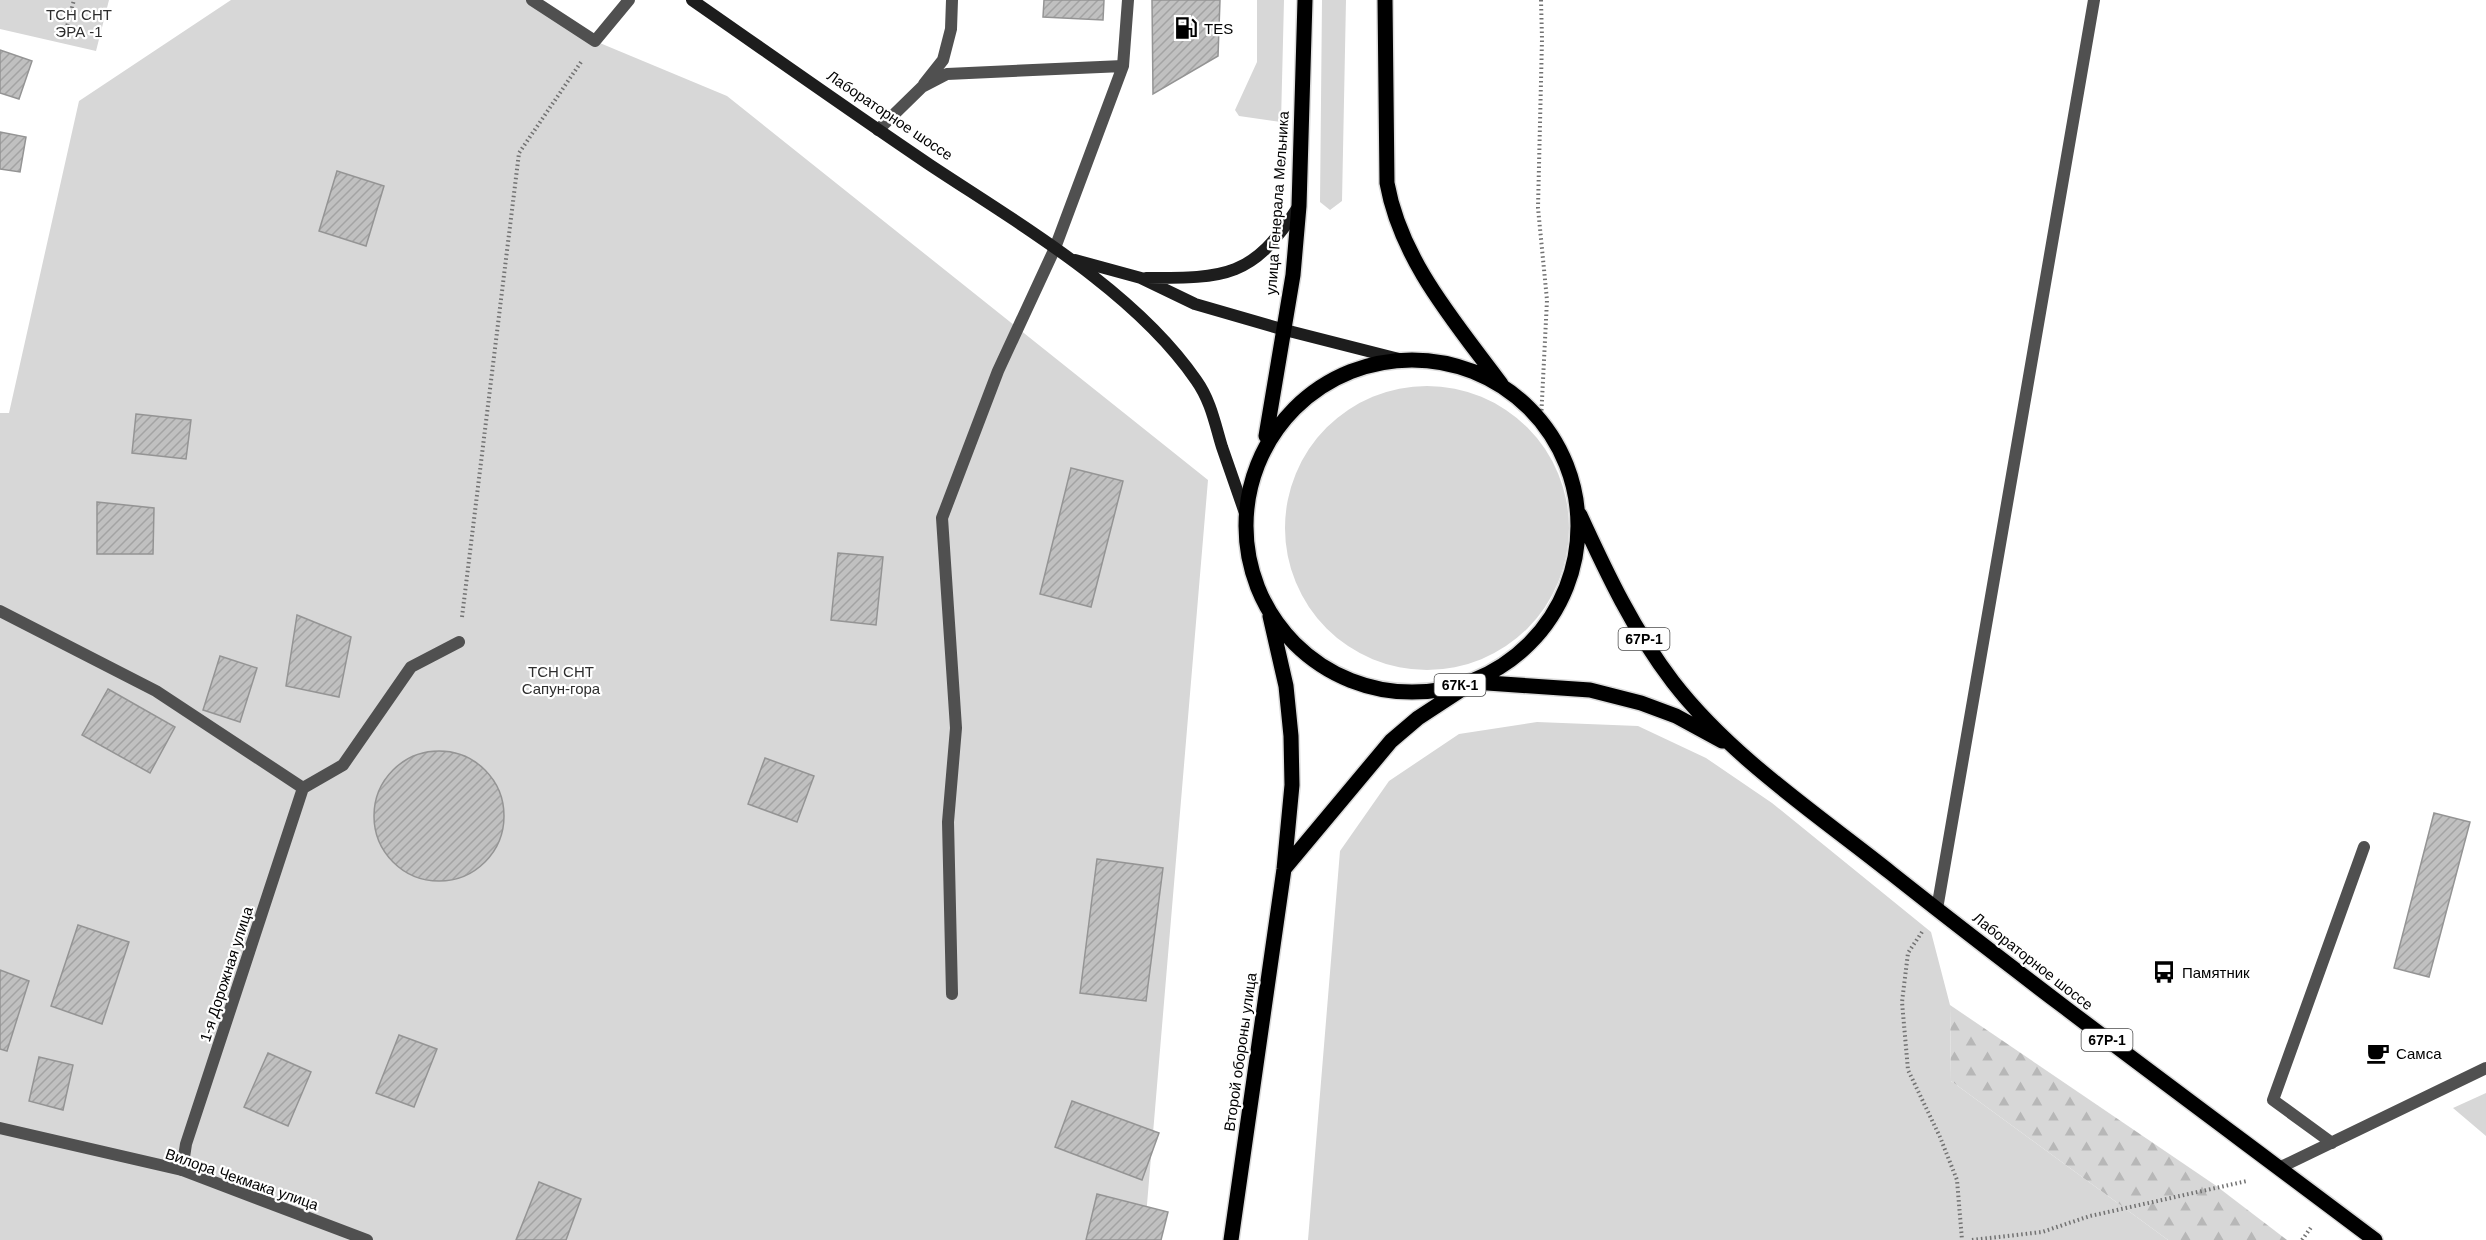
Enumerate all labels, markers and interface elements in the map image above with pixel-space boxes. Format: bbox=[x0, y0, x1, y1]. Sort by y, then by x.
park label: ТСН СНТ ЭРА -1 bbox=[46, 6, 112, 40]
fuel station icon: TES bbox=[1173, 15, 1199, 41]
place label: TES bbox=[1204, 20, 1233, 37]
street label: Лабораторное шоссе bbox=[824, 67, 956, 163]
street label: улица Генерала Мельника bbox=[1262, 110, 1292, 296]
road number: 67Р-1 bbox=[1618, 628, 1670, 650]
park label: ТСН СНТ Сапун-гора bbox=[522, 663, 601, 697]
road number: 67К-1 bbox=[1434, 674, 1486, 696]
street label: 1-я Дорожная улица bbox=[196, 904, 256, 1044]
street label: Лабораторное шоссе bbox=[1970, 909, 2096, 1013]
bus stop icon: Памятник bbox=[2151, 959, 2177, 985]
place label: Памятник bbox=[2182, 964, 2250, 981]
street label: Второй обороны улица bbox=[1220, 971, 1260, 1133]
road number: 67Р-1 bbox=[2082, 1029, 2132, 1051]
cafe icon: Самса bbox=[2365, 1040, 2391, 1066]
place label: Самса bbox=[2396, 1045, 2442, 1062]
street label: Вилора Чекмака улица bbox=[163, 1145, 321, 1213]

